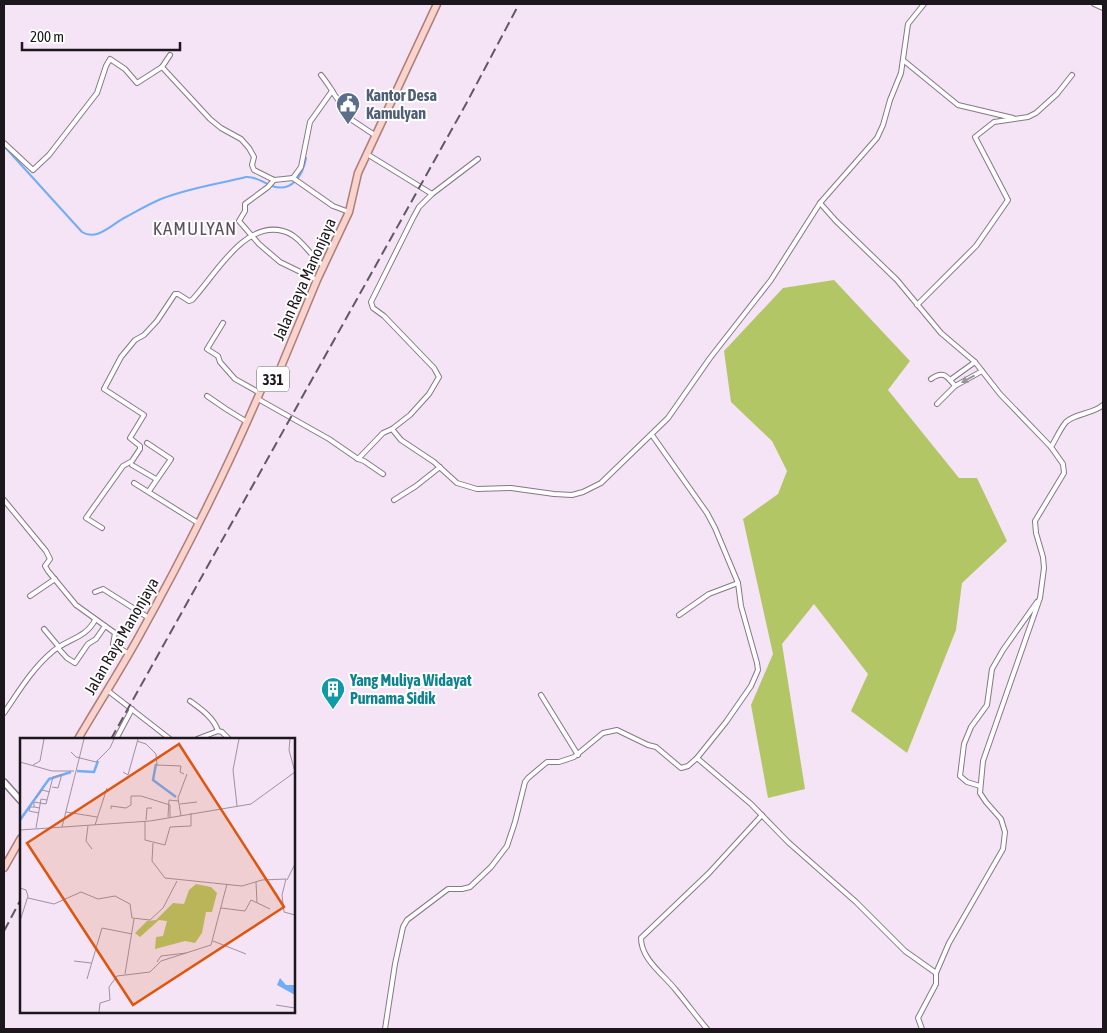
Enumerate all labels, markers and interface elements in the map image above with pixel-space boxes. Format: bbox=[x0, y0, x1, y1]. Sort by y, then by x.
scale bar bbox=[22, 20, 180, 52]
text: 200 m bbox=[30, 28, 64, 45]
place label: Kantor Desa Kamulyan bbox=[366, 86, 437, 122]
public building icon: Kantor Desa Kamulyan bbox=[335, 91, 361, 125]
street label: Jalan Raya Manonjaya bbox=[269, 215, 340, 343]
district label: KAMULYAN bbox=[153, 217, 237, 239]
road number: 331 bbox=[257, 366, 289, 392]
one-way arrow bbox=[962, 374, 975, 383]
street label: Jalan Raya Manonjaya bbox=[80, 574, 163, 698]
place label: Yang Muliya Widayat Purnama Sidik bbox=[349, 671, 472, 707]
building icon: Yang Muliya Widayat Purnama Sidik bbox=[320, 676, 346, 710]
inset map bbox=[20, 738, 295, 1013]

